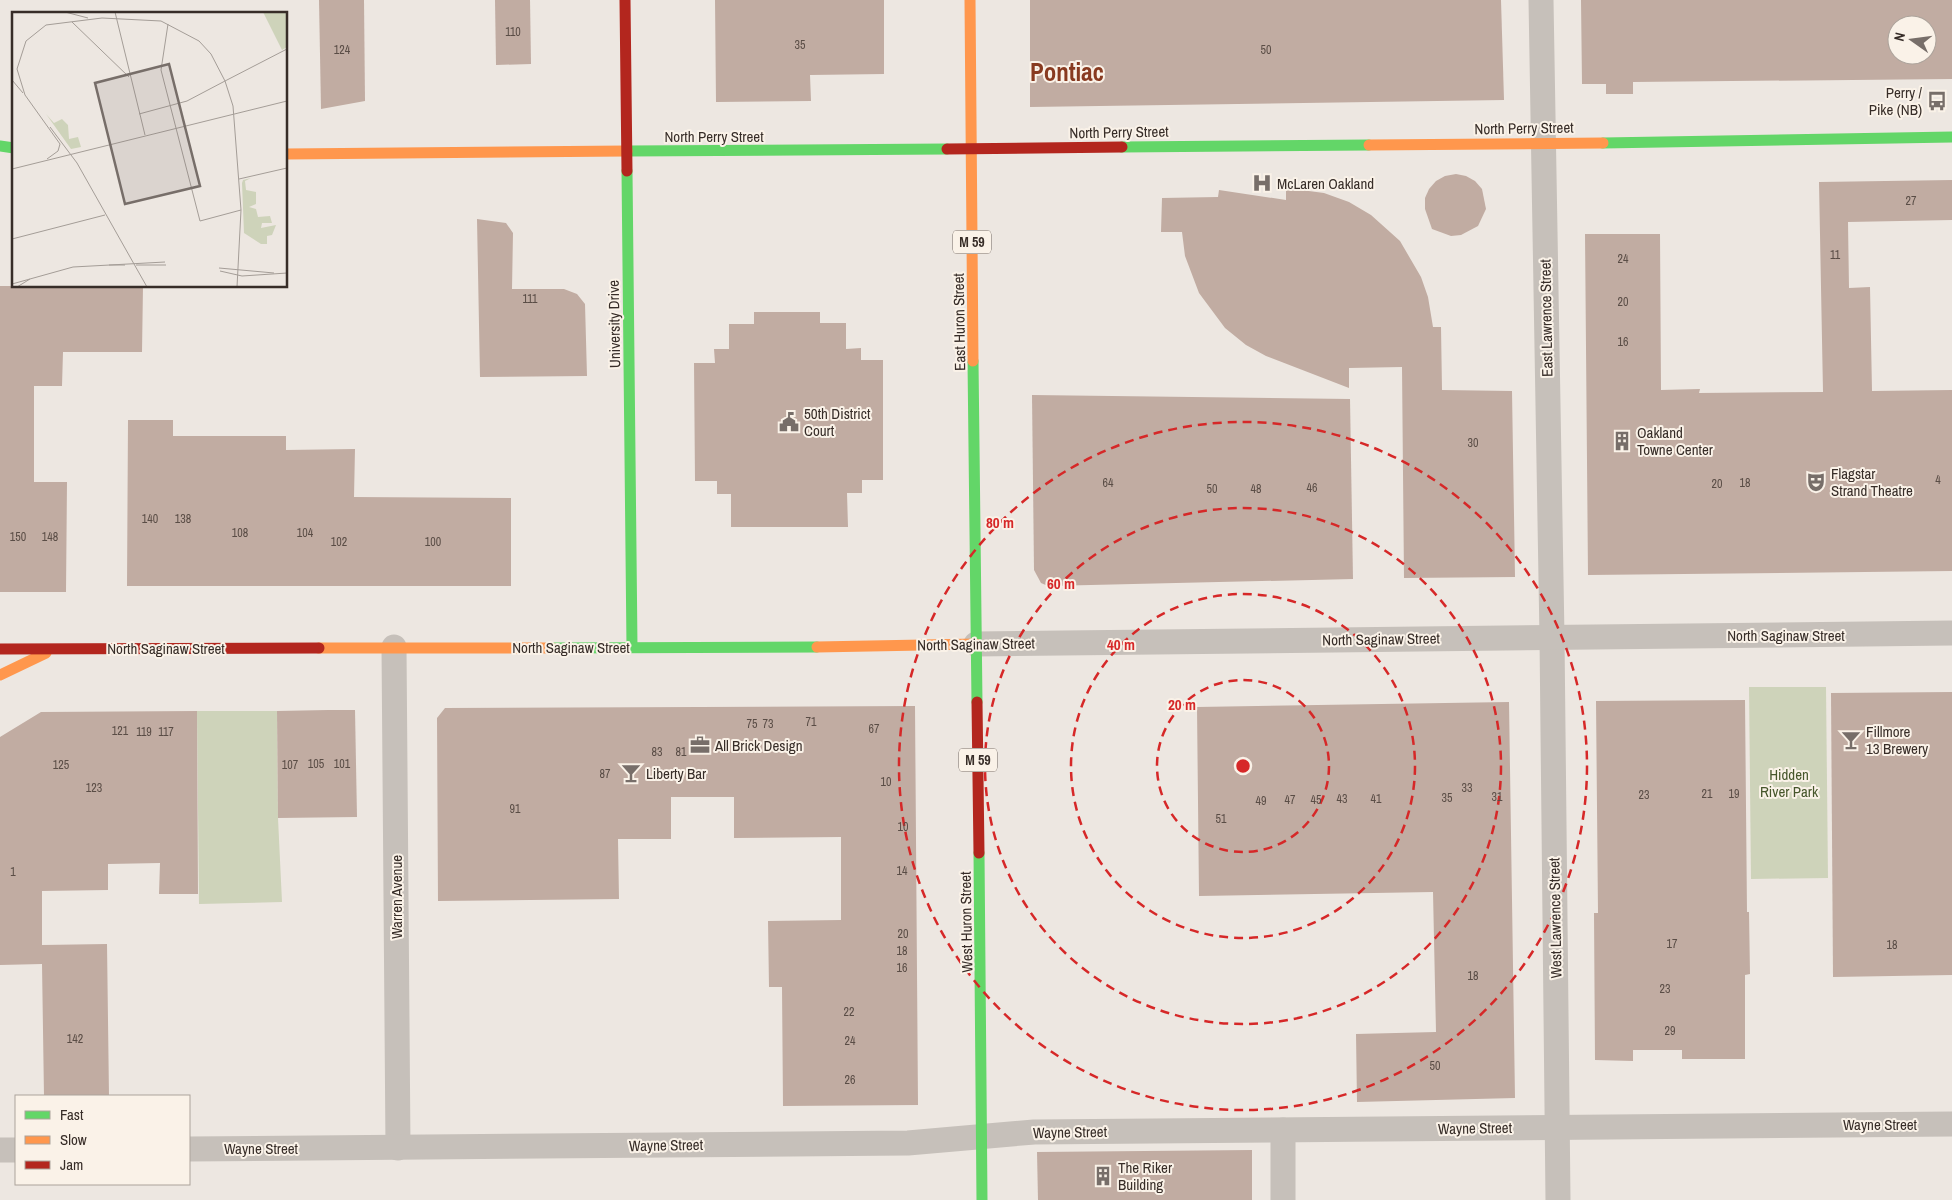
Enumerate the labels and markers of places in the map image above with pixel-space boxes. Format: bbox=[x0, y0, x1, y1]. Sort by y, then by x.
place label: Perry / Pike (NB) bbox=[1869, 82, 1923, 120]
bus stop icon: Perry / Pike (NB) bbox=[1926, 90, 1948, 112]
hospital icon: McLaren Oakland bbox=[1251, 172, 1273, 194]
place label: McLaren Oakland bbox=[1277, 173, 1374, 194]
place label: 50th District Court bbox=[804, 403, 871, 441]
public building icon: 50th District Court bbox=[778, 411, 800, 433]
place label: Oakland Towne Center bbox=[1637, 422, 1713, 460]
building icon: Oakland Towne Center bbox=[1611, 430, 1633, 452]
place label: Flagstar Strand Theatre bbox=[1831, 463, 1913, 501]
theatre icon: Flagstar Strand Theatre bbox=[1805, 471, 1827, 493]
place label: Fillmore 13 Brewery bbox=[1866, 721, 1929, 759]
bar icon: Fillmore 13 Brewery bbox=[1840, 729, 1862, 751]
office icon: All Brick Design bbox=[689, 734, 711, 756]
place label: All Brick Design bbox=[714, 735, 803, 756]
centre of rings bbox=[1234, 757, 1252, 775]
bar icon: Liberty Bar bbox=[620, 762, 642, 784]
place label: Liberty Bar bbox=[646, 763, 706, 784]
place label: The Riker Building bbox=[1118, 1157, 1172, 1195]
building icon: The Riker Building bbox=[1092, 1165, 1114, 1187]

